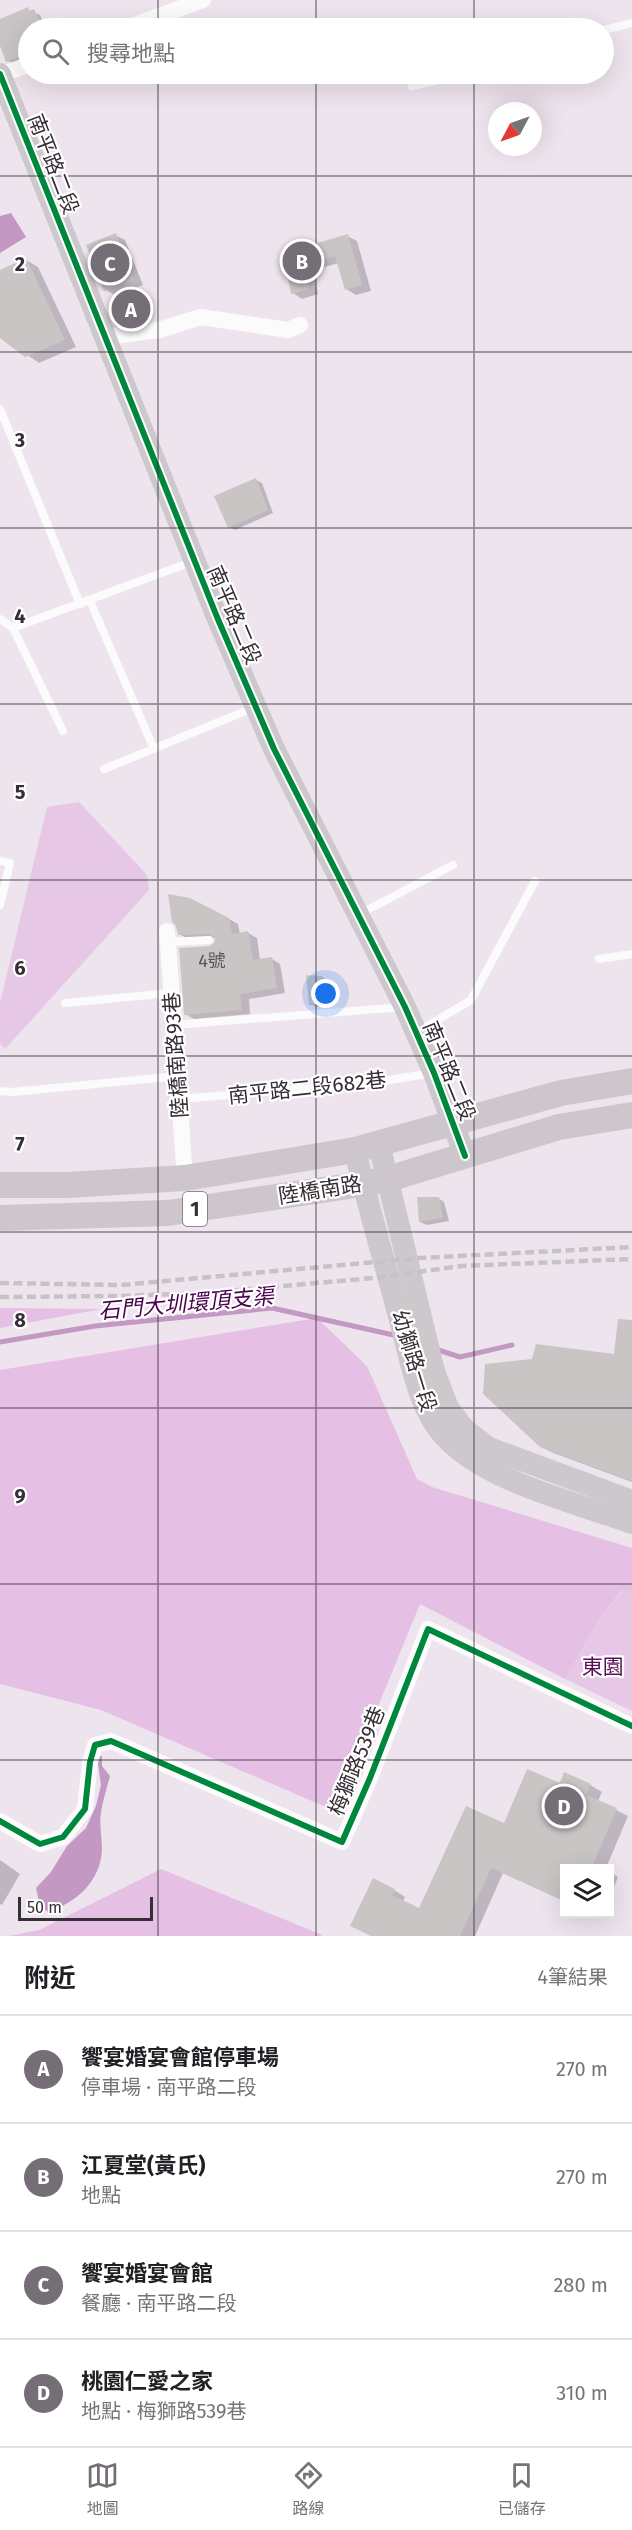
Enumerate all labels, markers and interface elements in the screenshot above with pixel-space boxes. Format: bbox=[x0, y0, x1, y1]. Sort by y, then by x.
search box bbox=[18, 18, 614, 84]
icon: search bbox=[39, 35, 72, 68]
text: 搜尋地點 bbox=[87, 40, 175, 67]
north arrow bbox=[488, 102, 542, 156]
street label: 南平路二段 bbox=[22, 110, 84, 218]
pin: B bbox=[282, 238, 322, 284]
pin: C bbox=[90, 240, 130, 286]
text: 2 bbox=[15, 252, 25, 276]
pin: A bbox=[112, 286, 150, 332]
text: 3 bbox=[14, 428, 25, 452]
street label: 南平路二段 bbox=[202, 562, 266, 668]
text: 4 bbox=[14, 604, 26, 628]
text: 5 bbox=[15, 780, 26, 804]
house number: 4號 bbox=[198, 950, 226, 972]
text: 6 bbox=[14, 956, 26, 980]
your location bbox=[311, 979, 340, 1008]
street label: 陸橋南路93巷 bbox=[159, 991, 193, 1119]
street label: 南平路二段 bbox=[417, 1017, 481, 1125]
street label: 南平路二段682巷 bbox=[227, 1067, 387, 1109]
text: 7 bbox=[15, 1132, 25, 1156]
street label: 陸橋南路 bbox=[276, 1171, 364, 1209]
road number: 1 bbox=[183, 1192, 207, 1226]
water label: 石門大圳環頂支渠 bbox=[97, 1282, 278, 1325]
street label: 幼獅路一段 bbox=[386, 1307, 442, 1415]
text: 8 bbox=[14, 1308, 26, 1332]
text: 9 bbox=[14, 1484, 26, 1508]
park label: 東園 bbox=[582, 1654, 624, 1680]
street label: 梅獅路539巷 bbox=[323, 1703, 391, 1819]
pin: D bbox=[544, 1784, 584, 1828]
map controls bbox=[560, 1864, 614, 1918]
button: layers bbox=[560, 1864, 614, 1918]
scale bar bbox=[18, 1894, 153, 1922]
text: 50 m bbox=[27, 1898, 62, 1917]
text: 附近 bbox=[24, 1963, 76, 1994]
text: 4筆結果 bbox=[537, 1965, 608, 1989]
text: 饗宴婚宴會館停車場 bbox=[81, 2044, 279, 2071]
text: A bbox=[38, 2057, 49, 2081]
text: 270 m bbox=[556, 2057, 608, 2081]
text: 停車場 · 南平路二段 bbox=[81, 2075, 256, 2099]
text: 江夏堂(黃氏) bbox=[81, 2152, 205, 2179]
text: B bbox=[37, 2165, 50, 2189]
text: 270 m bbox=[556, 2165, 608, 2189]
text: 地點 bbox=[81, 2183, 121, 2207]
text: 饗宴婚宴會館 bbox=[81, 2260, 213, 2287]
text: C bbox=[38, 2273, 49, 2297]
text: 280 m bbox=[553, 2273, 608, 2297]
text: 餐廳 · 南平路二段 bbox=[81, 2291, 236, 2315]
text: 桃園仁愛之家 bbox=[81, 2368, 213, 2395]
text: D bbox=[37, 2381, 50, 2405]
text: 310 m bbox=[556, 2381, 608, 2405]
text: 地點 · 梅獅路539巷 bbox=[81, 2399, 247, 2423]
tab: 地圖 bbox=[86, 2459, 119, 2519]
tab: 路線 bbox=[292, 2459, 325, 2519]
tab: 已儲存 bbox=[498, 2459, 546, 2519]

